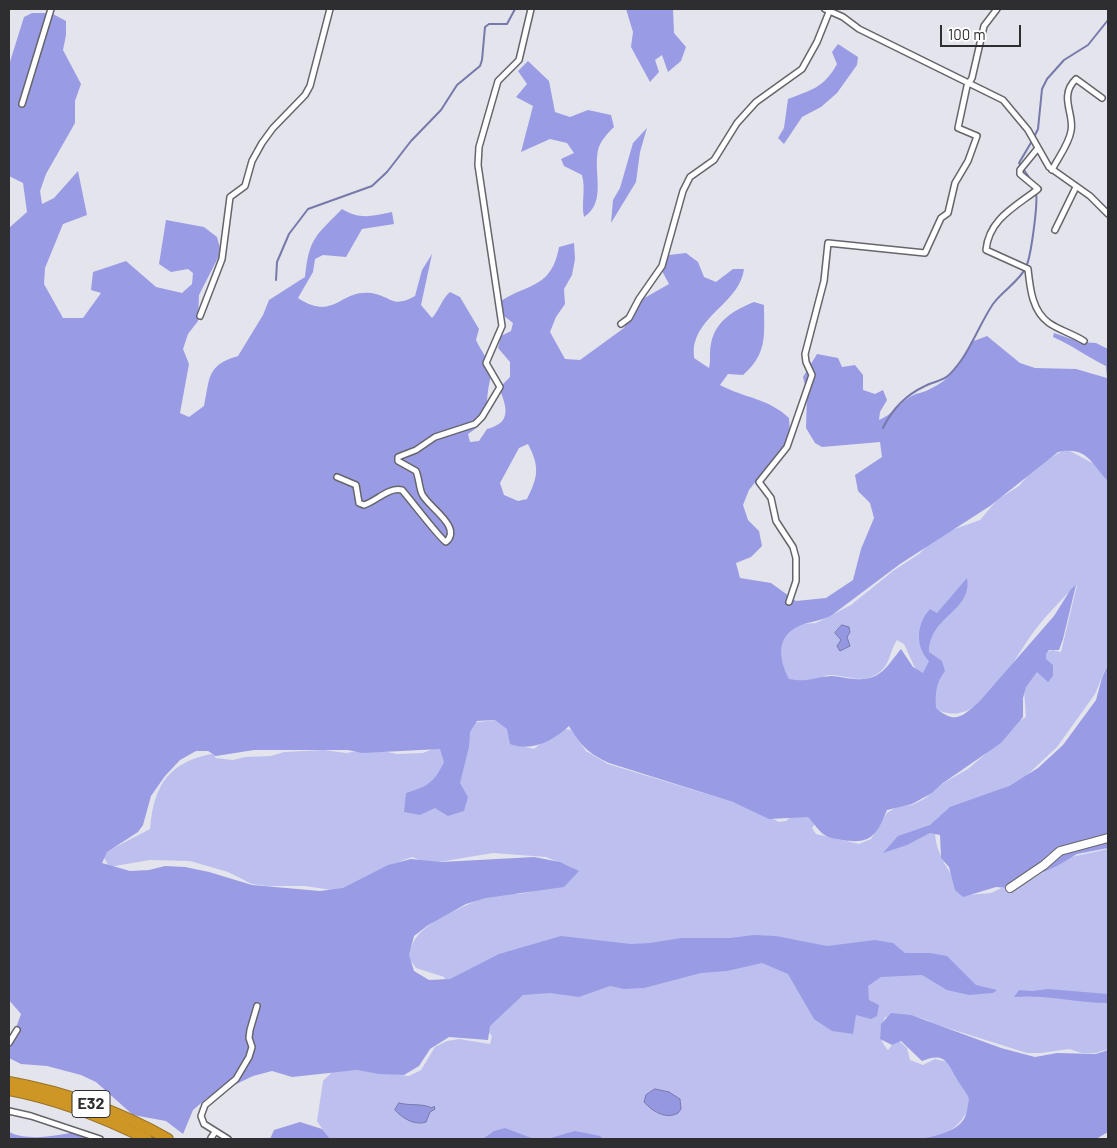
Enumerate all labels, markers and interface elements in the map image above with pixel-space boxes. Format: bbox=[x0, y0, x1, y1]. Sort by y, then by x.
scale bar bbox=[942, 15, 1023, 47]
text: 100 m bbox=[948, 25, 986, 43]
road number: E32 bbox=[72, 1090, 110, 1118]

